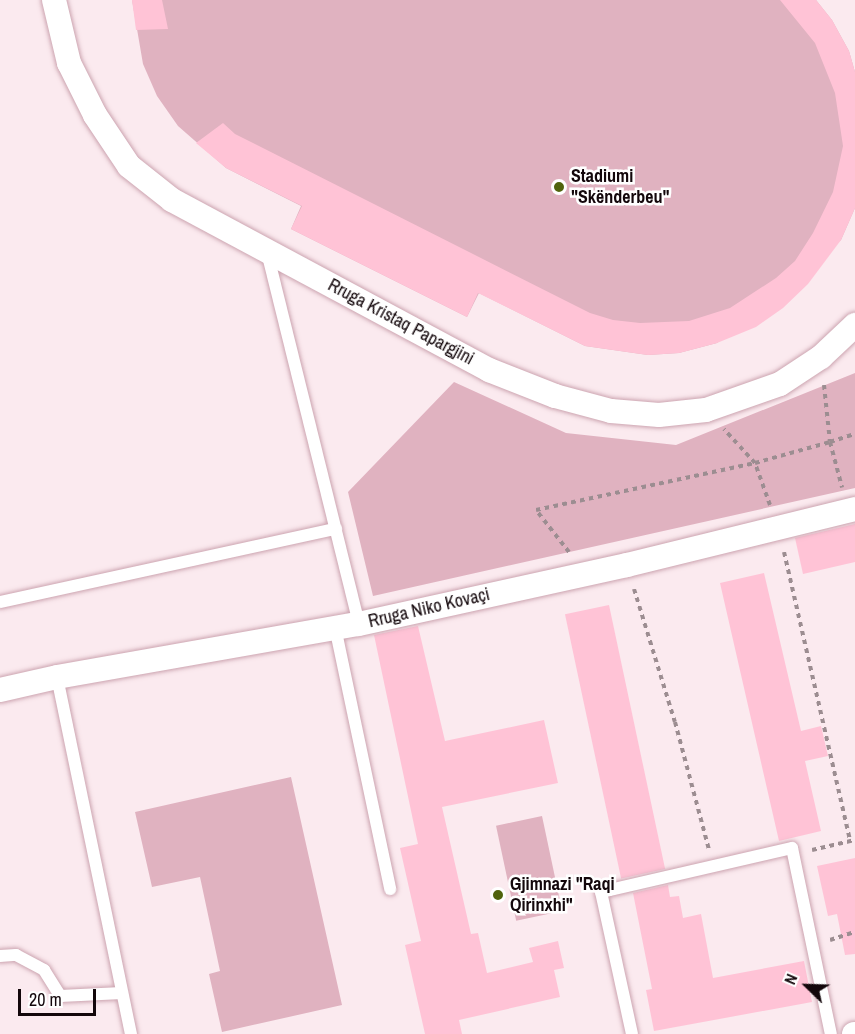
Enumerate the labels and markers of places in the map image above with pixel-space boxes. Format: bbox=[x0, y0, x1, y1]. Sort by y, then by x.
place label: Stadiumi "Skënderbeu" bbox=[571, 166, 669, 208]
marker: Stadiumi "Skënderbeu" bbox=[552, 180, 566, 194]
place label: Gjimnazi "Raqi Qirinxhi" bbox=[510, 874, 615, 916]
marker: Gjimnazi "Raqi Qirinxhi" bbox=[491, 888, 505, 902]

